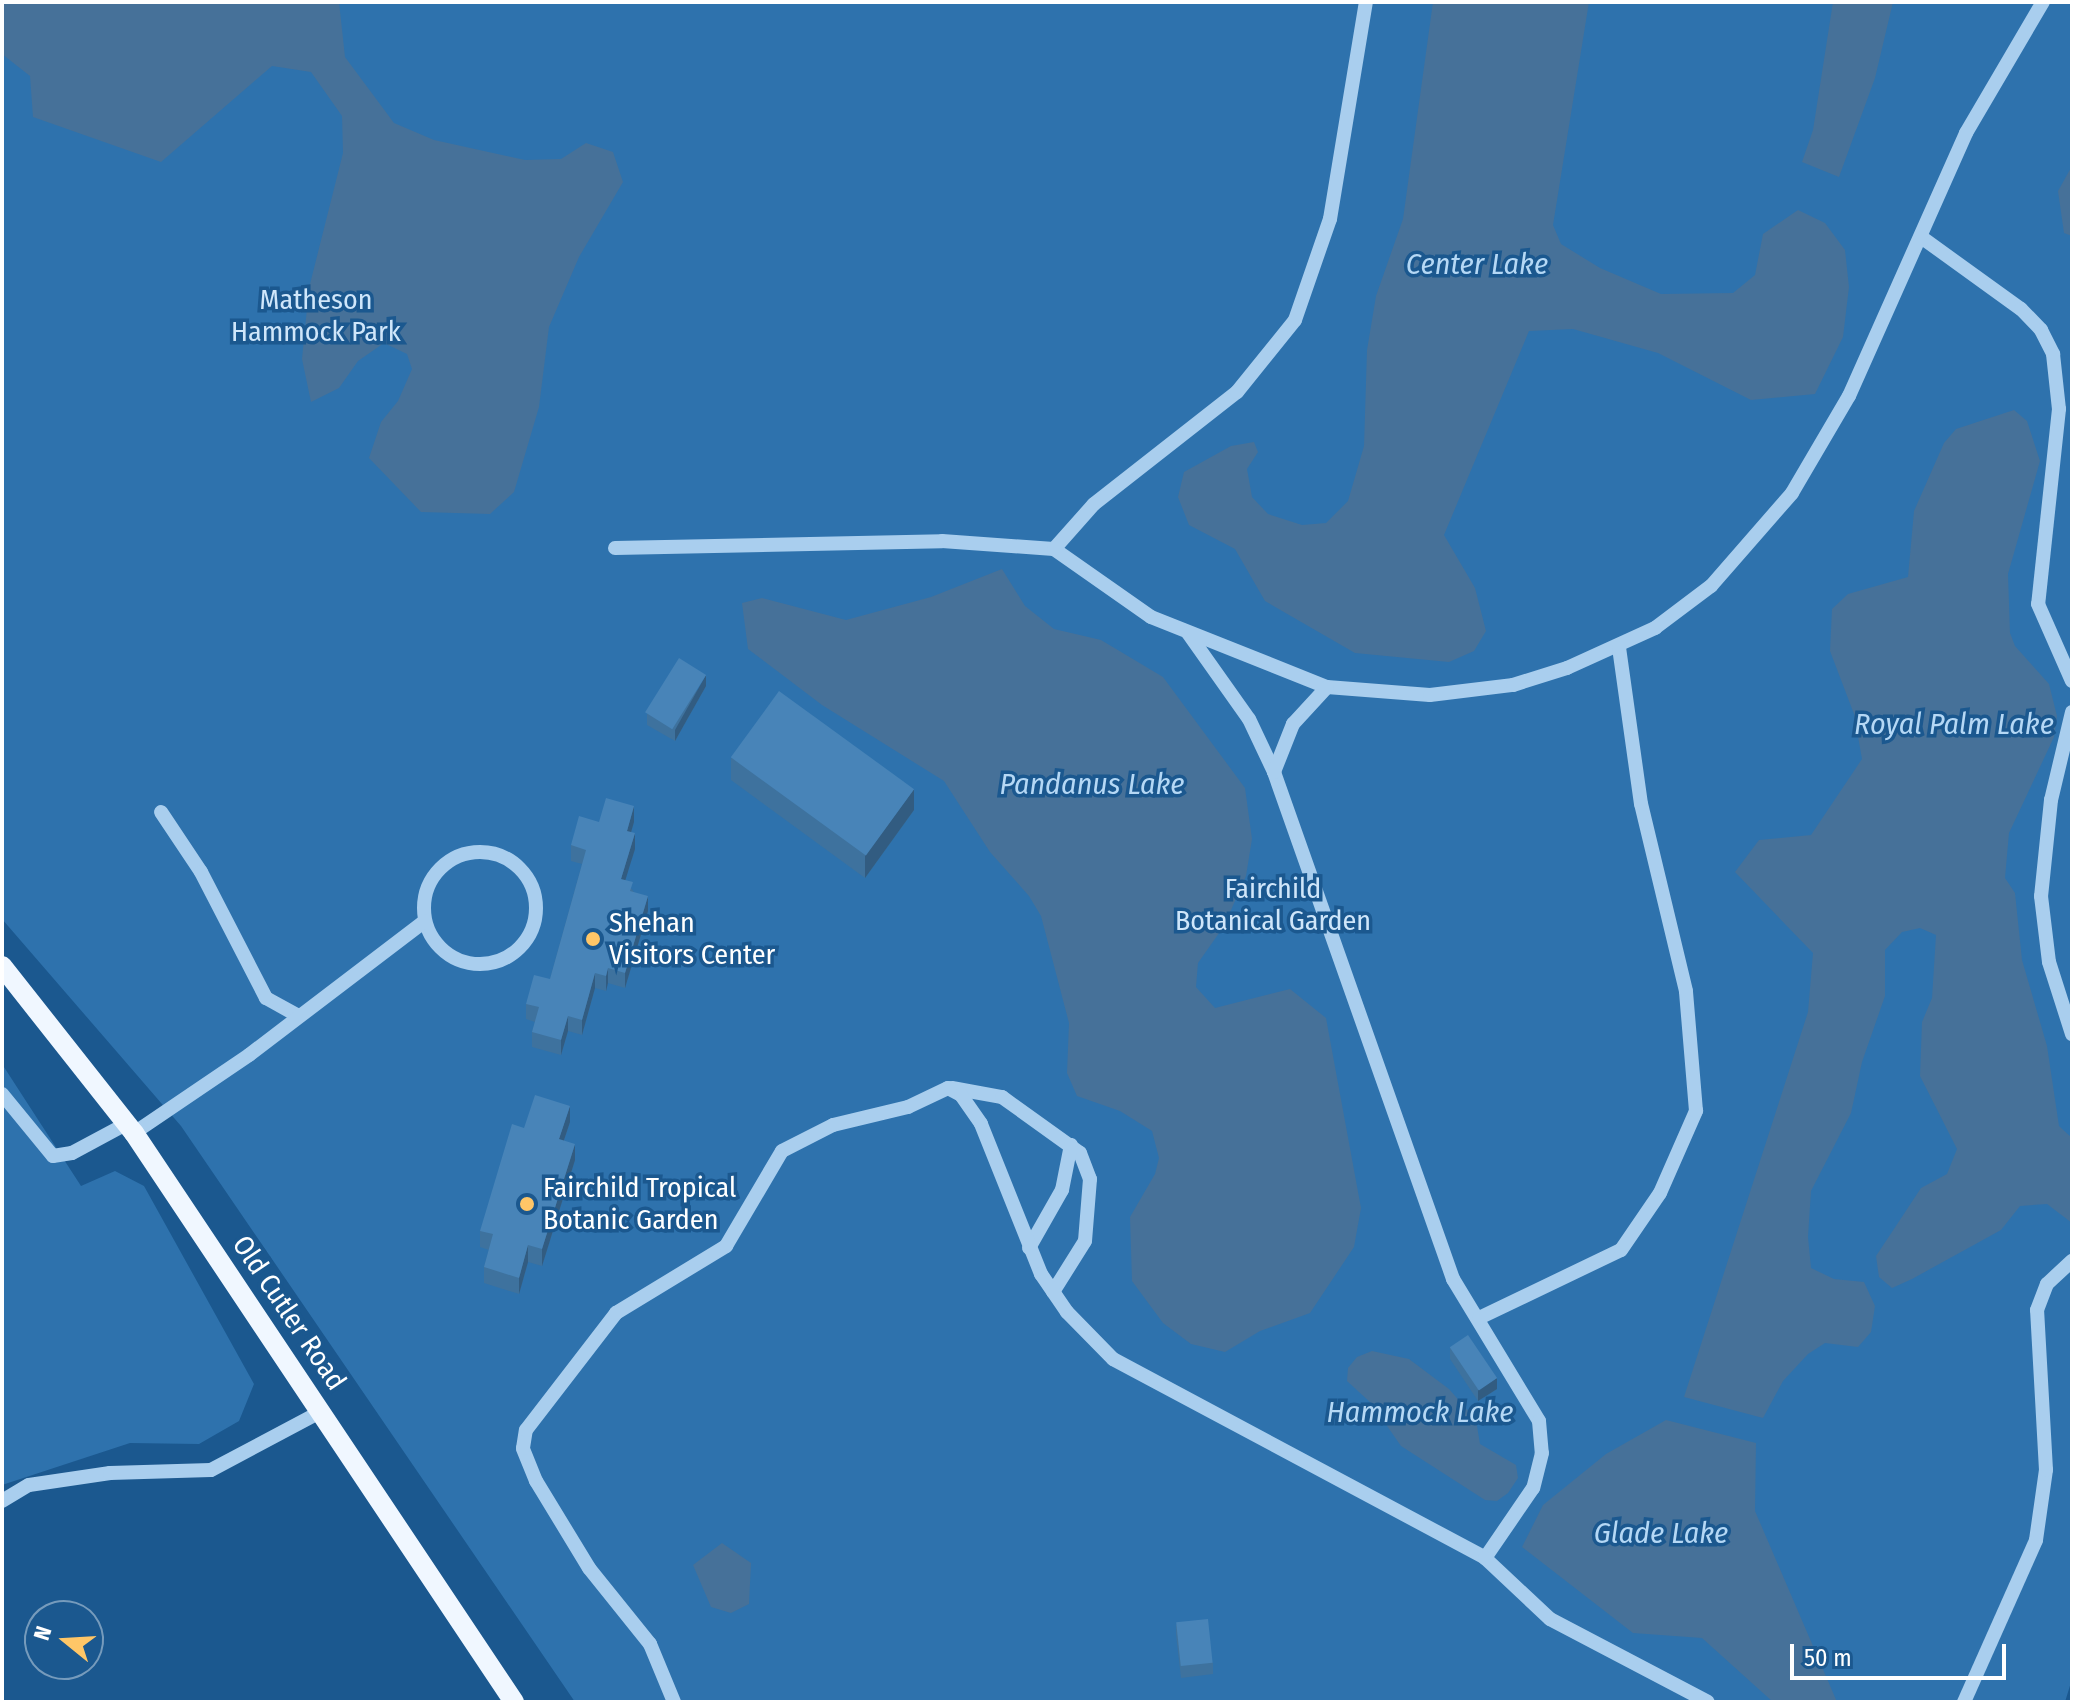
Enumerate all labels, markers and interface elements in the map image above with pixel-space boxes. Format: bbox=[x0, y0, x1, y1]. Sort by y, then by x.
water label: Center Lake bbox=[1406, 246, 1548, 282]
park label: Matheson Hammock Park bbox=[231, 283, 401, 349]
water label: Royal Palm Lake bbox=[1854, 706, 2054, 742]
water label: Pandanus Lake bbox=[999, 766, 1185, 802]
park label: Fairchild Botanical Garden bbox=[1175, 872, 1371, 938]
place label: Shehan Visitors Center bbox=[609, 906, 775, 972]
marker: Shehan Visitors Center bbox=[584, 930, 602, 948]
place label: Fairchild Tropical Botanic Garden bbox=[543, 1171, 736, 1237]
marker: Fairchild Tropical Botanic Garden bbox=[518, 1195, 536, 1213]
street label: Old Cutler Road bbox=[225, 1229, 353, 1397]
water label: Hammock Lake bbox=[1326, 1394, 1514, 1430]
water label: Glade Lake bbox=[1594, 1515, 1728, 1551]
north arrow bbox=[24, 1600, 104, 1680]
text: N bbox=[28, 1623, 57, 1643]
scale bar bbox=[1794, 1628, 2010, 1678]
text: 50 m bbox=[1804, 1644, 1852, 1672]

